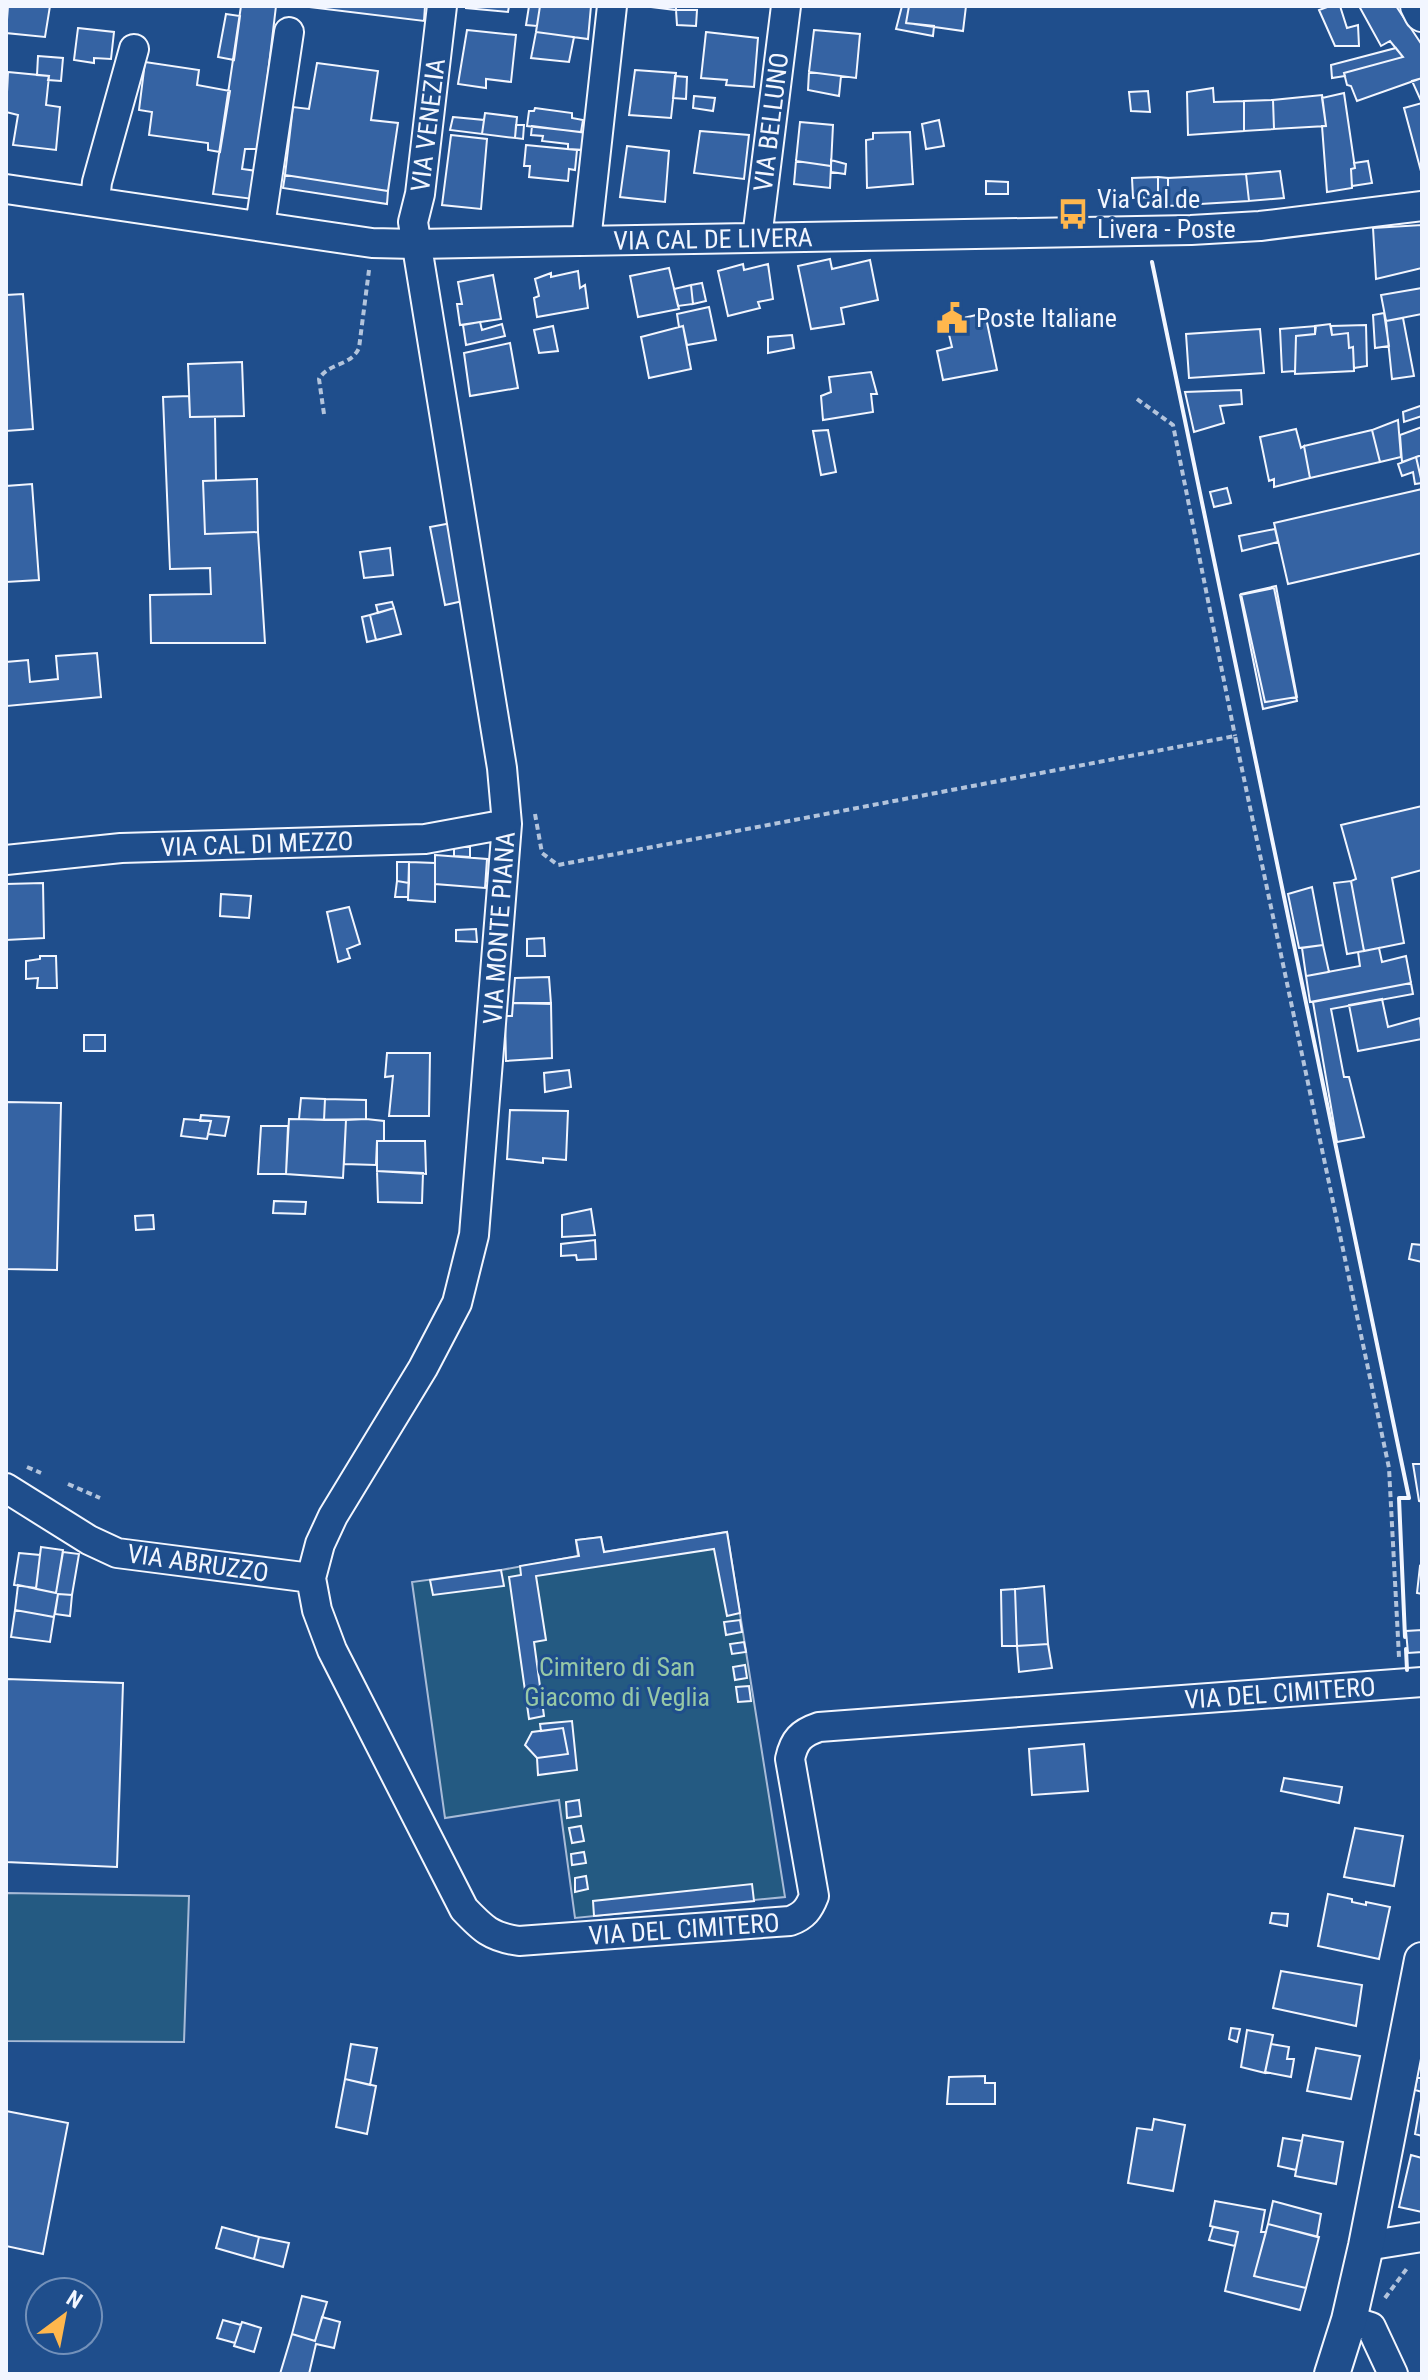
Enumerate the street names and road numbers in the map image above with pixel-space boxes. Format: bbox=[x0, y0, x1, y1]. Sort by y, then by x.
street label: VIA BELLUNO bbox=[748, 51, 794, 193]
street label: VIA VENEZIA bbox=[405, 57, 451, 193]
street label: VIA CAL DE LIVERA bbox=[613, 222, 813, 256]
street label: VIA CAL DI MEZZO bbox=[160, 826, 354, 862]
street label: VIA MONTE PIANA bbox=[477, 831, 521, 1025]
street label: VIA ABRUZZO bbox=[125, 1538, 271, 1588]
street label: VIA DEL CIMITERO bbox=[1184, 1671, 1376, 1715]
street label: VIA DEL CIMITERO bbox=[588, 1907, 780, 1951]

